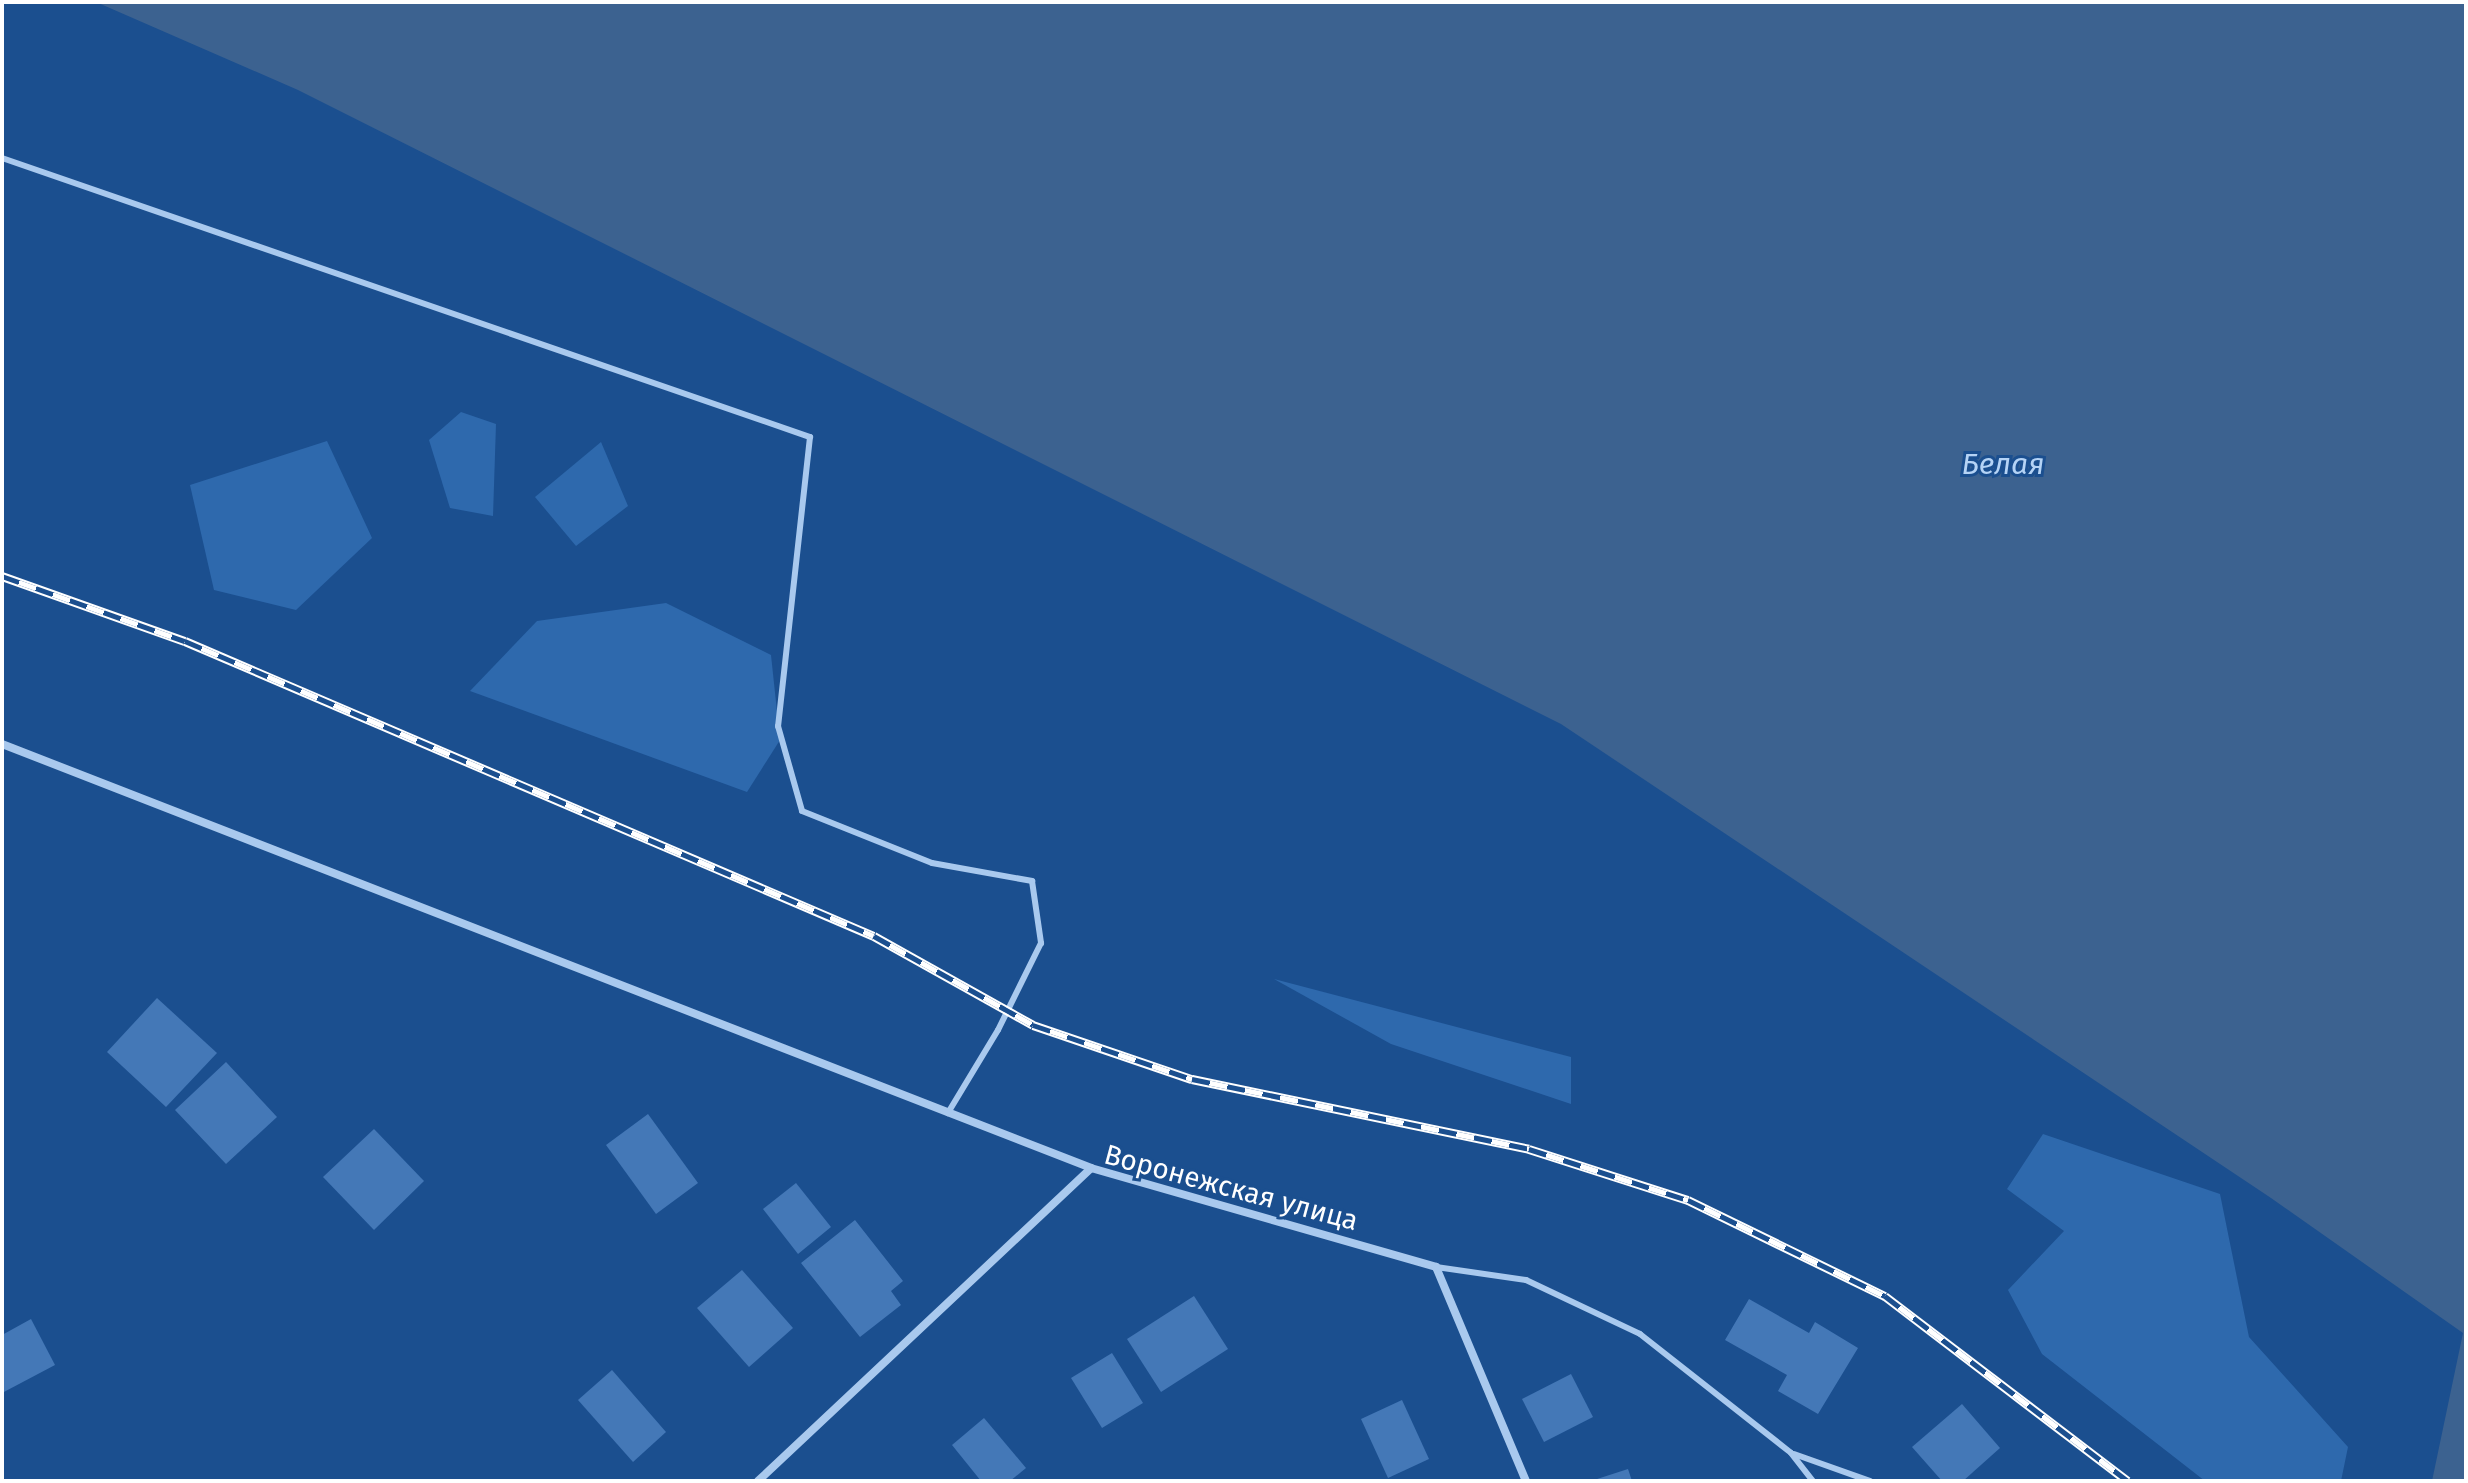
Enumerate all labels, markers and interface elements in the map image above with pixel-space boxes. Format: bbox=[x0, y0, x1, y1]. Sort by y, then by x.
water label: Белая bbox=[1961, 446, 2045, 482]
street label: Воронежская улица bbox=[1100, 1138, 1362, 1238]

